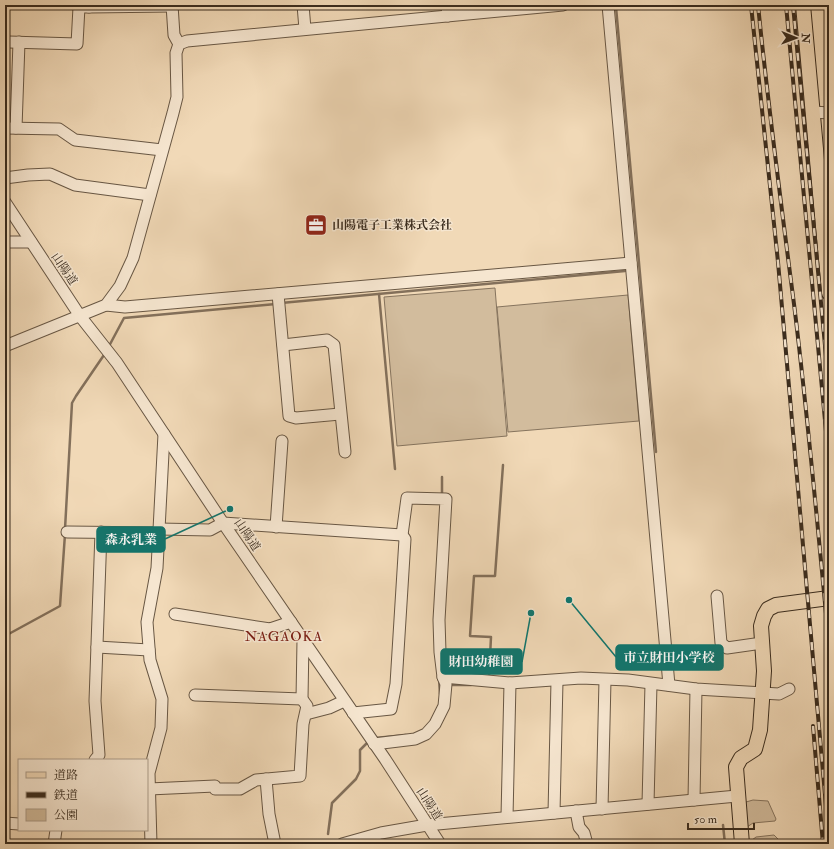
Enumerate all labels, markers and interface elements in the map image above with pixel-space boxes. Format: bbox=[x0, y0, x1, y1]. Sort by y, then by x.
north arrow bbox=[776, 18, 816, 58]
text: N bbox=[799, 32, 812, 44]
office icon: 山陽電子工業株式会社 bbox=[303, 212, 329, 238]
place label: 山陽電子工業株式会社 bbox=[332, 218, 452, 233]
street label: 山陽道 bbox=[48, 250, 80, 288]
street label: 山陽道 bbox=[231, 516, 263, 554]
callout: 森永乳業 bbox=[97, 527, 165, 552]
text: 森永乳業 bbox=[105, 532, 157, 548]
district label: NAGAOKA bbox=[245, 628, 323, 645]
callout: 市立財田小学校 bbox=[616, 645, 723, 670]
callout: 財田幼稚園 bbox=[441, 649, 522, 674]
text: 市立財田小学校 bbox=[623, 650, 715, 666]
text: 財田幼稚園 bbox=[448, 654, 514, 670]
legend bbox=[18, 759, 148, 831]
text: 道路 bbox=[54, 768, 78, 783]
street label: 山陽道 bbox=[413, 785, 445, 823]
text: 鉄道 bbox=[53, 788, 78, 803]
scale bar bbox=[688, 805, 754, 831]
text: 公園 bbox=[54, 808, 78, 823]
text: 50 m bbox=[694, 812, 718, 827]

